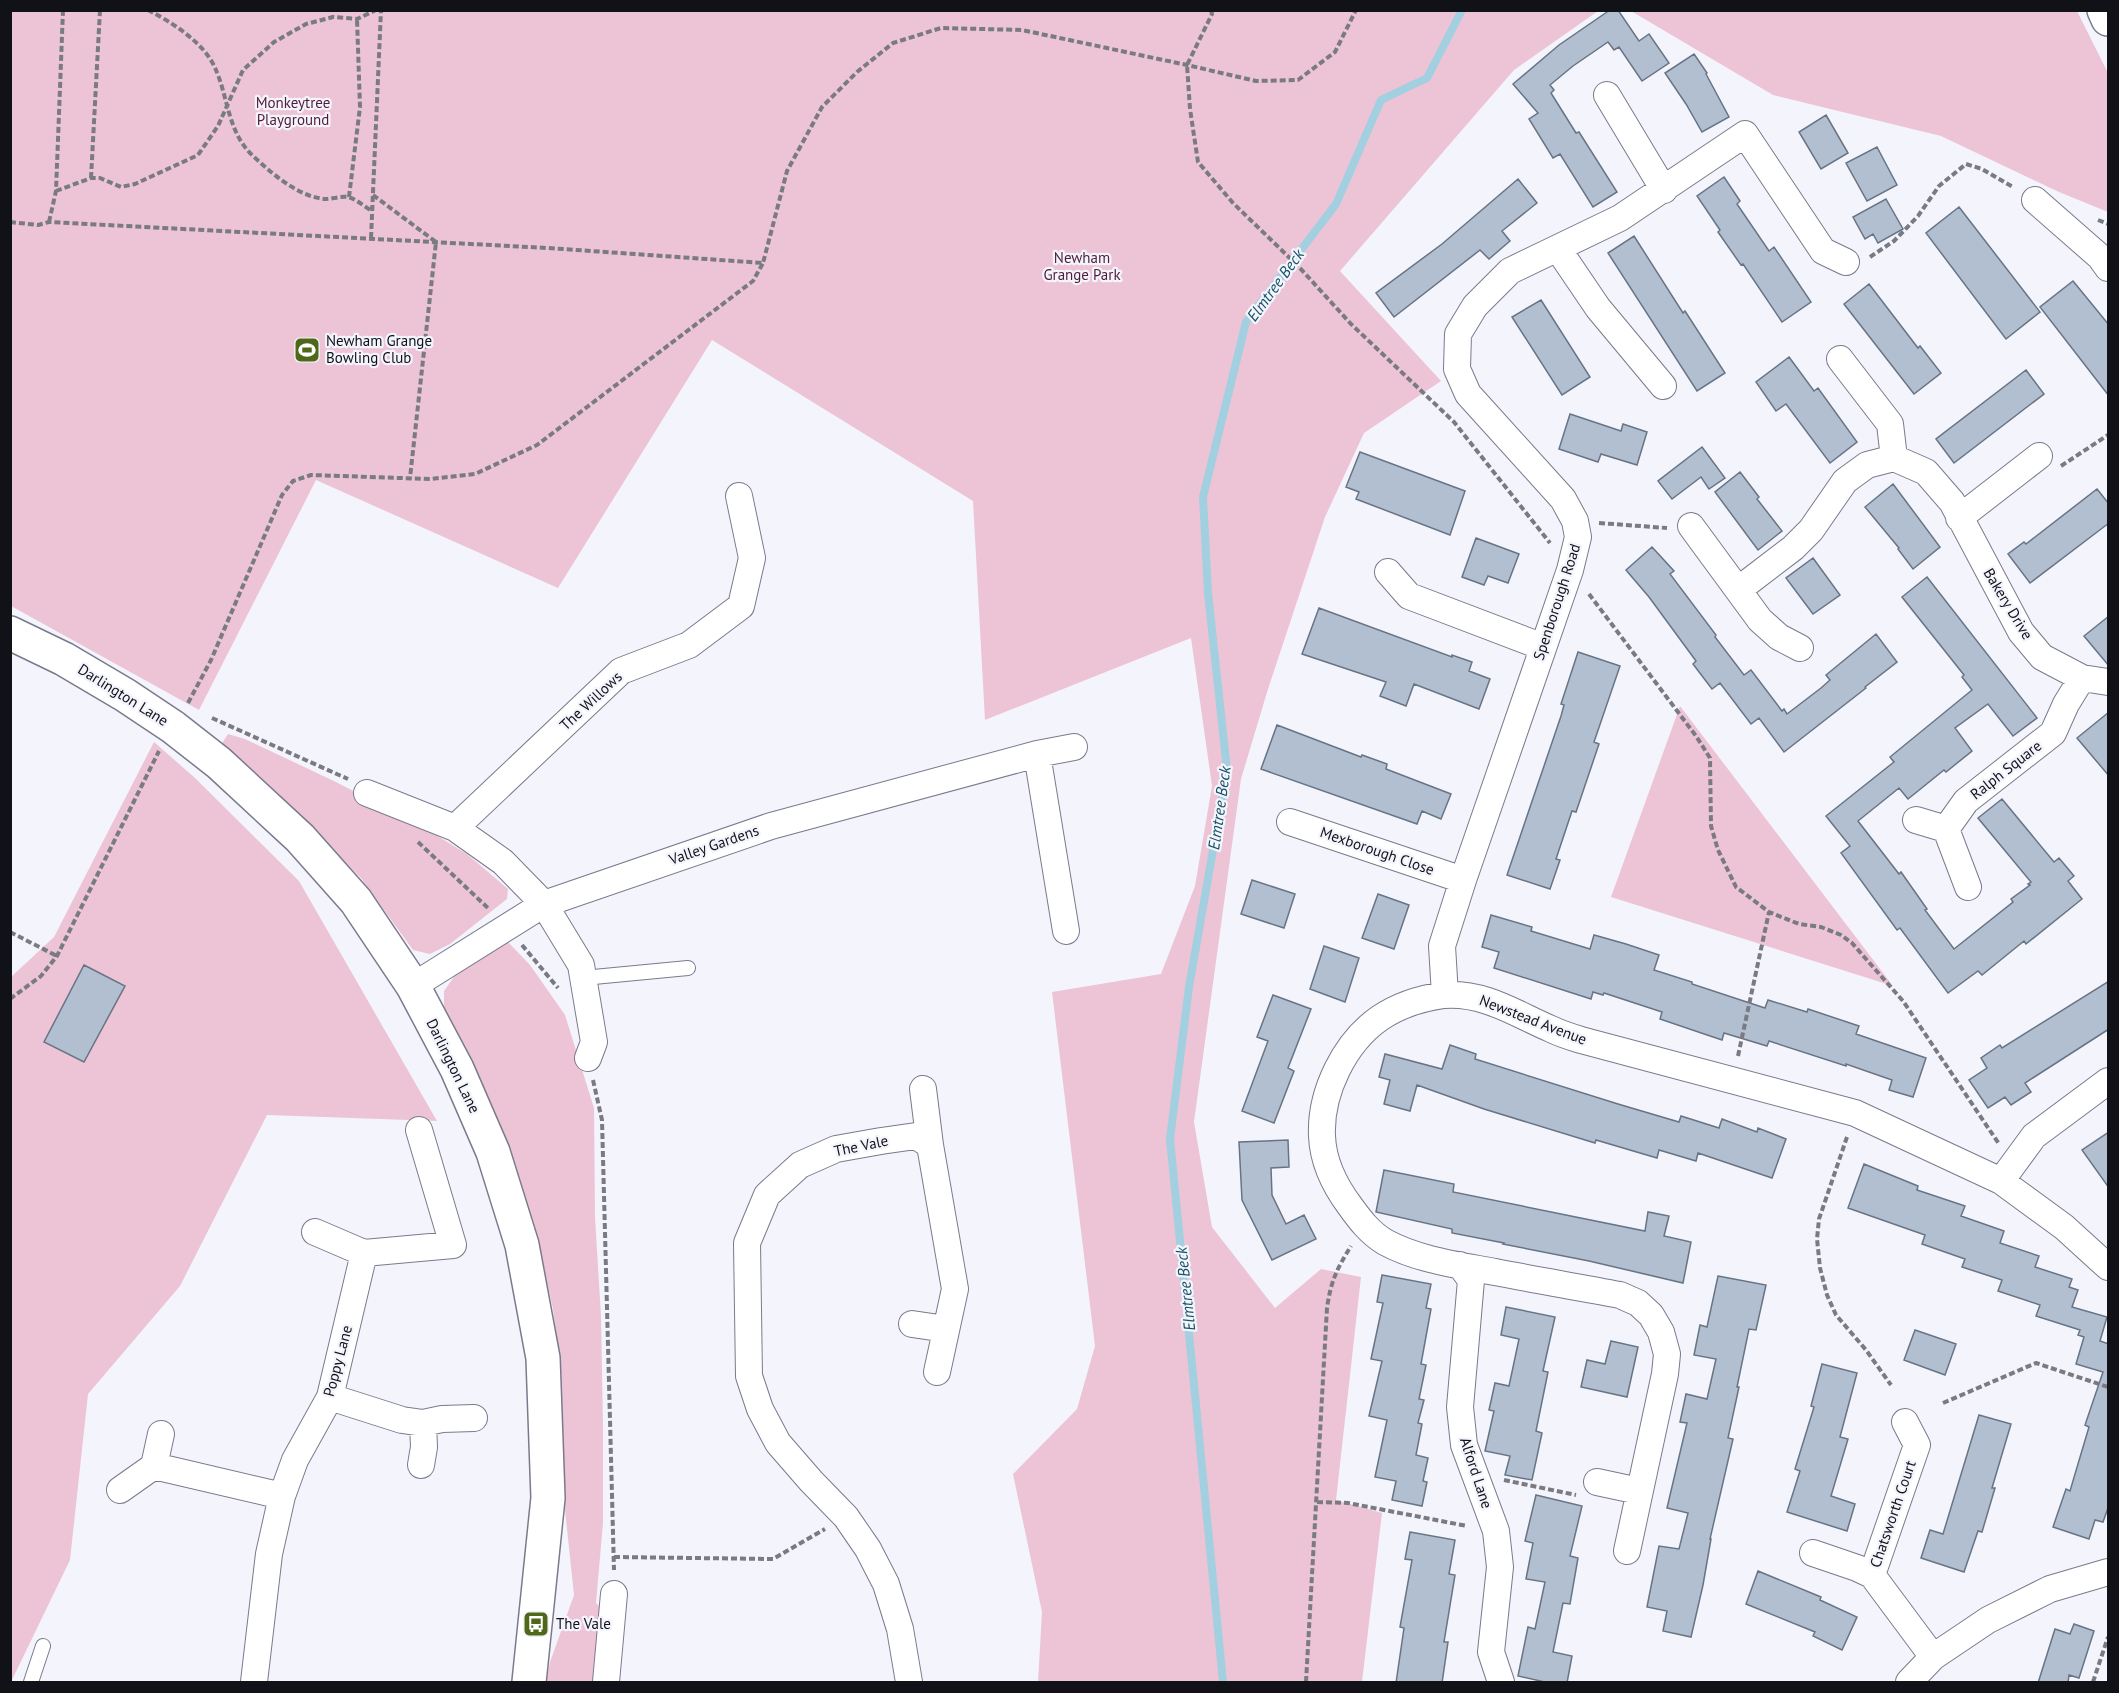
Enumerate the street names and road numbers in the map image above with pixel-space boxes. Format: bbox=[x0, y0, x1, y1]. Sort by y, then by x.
street label: Spenborough Road bbox=[1529, 541, 1584, 662]
street label: Bakery Drive bbox=[1980, 565, 2037, 643]
street label: Darlington Lane bbox=[75, 659, 172, 730]
street label: The Willows bbox=[556, 667, 626, 734]
street label: Ralph Square bbox=[1966, 736, 2045, 803]
street label: Valley Gardens bbox=[666, 820, 761, 869]
street label: Mexborough Close bbox=[1318, 822, 1437, 879]
street label: Newstead Avenue bbox=[1477, 990, 1589, 1049]
street label: Darlington Lane bbox=[422, 1015, 485, 1116]
street label: The Vale bbox=[832, 1131, 890, 1161]
street label: Poppy Lane bbox=[319, 1323, 356, 1399]
street label: Alford Lane bbox=[1456, 1435, 1497, 1511]
street label: Chatsworth Court bbox=[1865, 1458, 1920, 1570]

